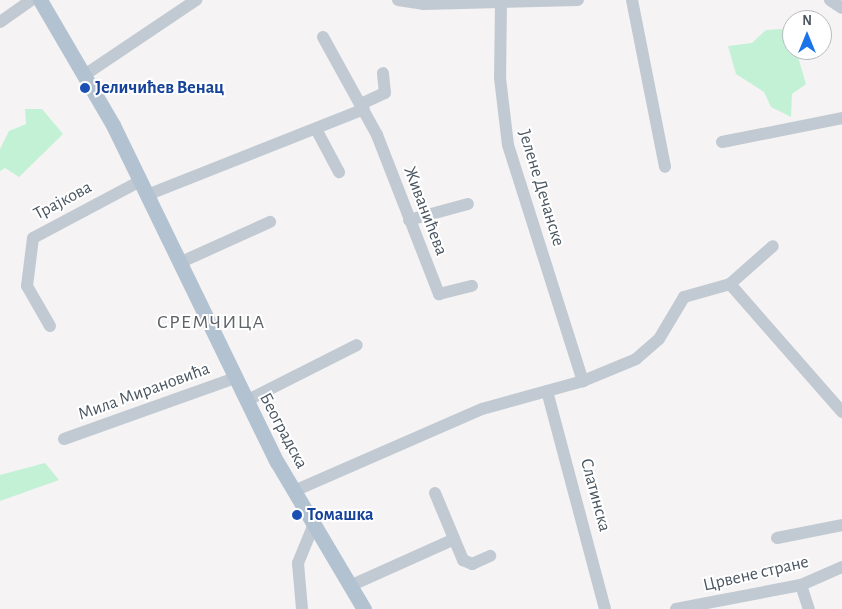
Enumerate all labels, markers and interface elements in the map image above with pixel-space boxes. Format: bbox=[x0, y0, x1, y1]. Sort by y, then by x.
north arrow bbox=[782, 10, 832, 60]
text: N bbox=[802, 14, 812, 28]
place label: Јеличићев Венац bbox=[95, 77, 224, 99]
marker: Јеличићев Венац bbox=[79, 82, 91, 94]
street label: Јелене Дечанске bbox=[513, 127, 569, 249]
street label: Живанићева bbox=[398, 163, 452, 259]
street label: Трајкова bbox=[30, 177, 96, 225]
district label: СРЕМЧИЦА bbox=[156, 310, 266, 334]
street label: Мила Мирановића bbox=[75, 358, 213, 426]
street label: Београдска bbox=[254, 389, 312, 473]
street label: Слатинска bbox=[575, 456, 615, 534]
place label: Томашка bbox=[307, 504, 374, 526]
marker: Томашка bbox=[291, 509, 303, 521]
street label: Црвене стране bbox=[701, 551, 811, 597]

